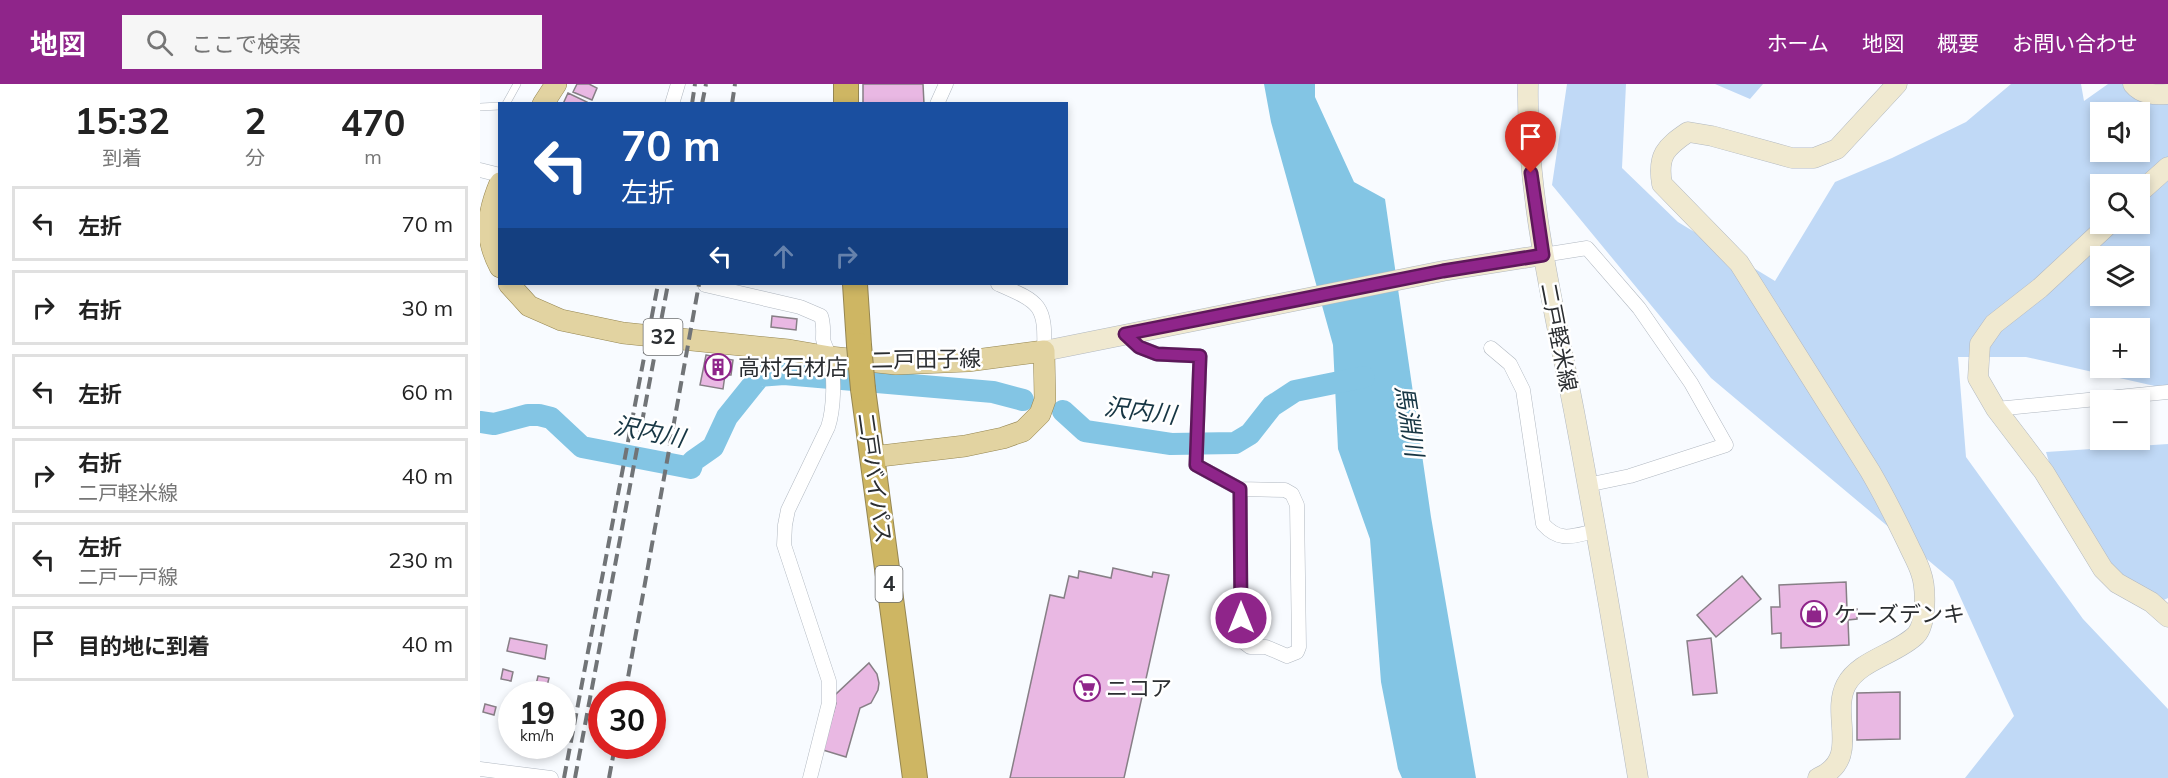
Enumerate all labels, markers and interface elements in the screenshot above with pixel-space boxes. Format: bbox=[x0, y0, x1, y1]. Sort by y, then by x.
search box bbox=[122, 15, 542, 69]
text: 地図 bbox=[30, 26, 86, 61]
icon: search bbox=[143, 26, 176, 59]
text: ここで検索 bbox=[191, 30, 301, 58]
text: ホーム bbox=[1767, 30, 1829, 56]
text: 地図 bbox=[1862, 30, 1904, 56]
text: 概要 bbox=[1937, 30, 1979, 56]
text: お問い合わせ bbox=[2012, 30, 2138, 56]
text: 15:32 bbox=[75, 98, 170, 143]
text: 2 bbox=[244, 98, 266, 143]
text: 470 bbox=[341, 100, 405, 145]
map controls bbox=[2090, 102, 2150, 450]
button: sound bbox=[2090, 102, 2150, 162]
pin bbox=[1505, 111, 1556, 173]
text: 70 m bbox=[621, 119, 721, 172]
icon: arrive bbox=[1514, 120, 1547, 153]
icon: left bbox=[522, 126, 600, 204]
text: m bbox=[364, 144, 382, 169]
text: 到着 bbox=[102, 145, 142, 170]
text: 分 bbox=[245, 145, 265, 170]
button: search bbox=[2090, 174, 2150, 234]
text: 左折 bbox=[621, 175, 675, 209]
icon: left bbox=[27, 207, 60, 240]
text: 70 m bbox=[402, 210, 453, 238]
text: 左折 bbox=[78, 212, 122, 240]
icon: left bbox=[704, 240, 737, 273]
icon: ahead bbox=[767, 240, 800, 273]
icon: right bbox=[830, 240, 863, 273]
button: layers bbox=[2090, 246, 2150, 306]
street label: 二戸軽米線 bbox=[1535, 280, 1583, 394]
icon: right bbox=[27, 291, 60, 324]
text: 30 m bbox=[402, 294, 453, 322]
text: 右折 bbox=[78, 296, 122, 324]
button: + bbox=[2090, 318, 2150, 378]
road number: 32 bbox=[644, 319, 682, 355]
street label: 二戸田子線 bbox=[871, 344, 981, 374]
building icon: 高村石材店 bbox=[703, 352, 733, 382]
place label: 高村石材店 bbox=[738, 353, 848, 381]
icon: left bbox=[27, 375, 60, 408]
text: 60 m bbox=[402, 378, 453, 406]
text: 左折 bbox=[78, 380, 122, 408]
water label: 馬淵川 bbox=[1390, 383, 1431, 462]
button: − bbox=[2090, 390, 2150, 450]
water label: 沢内川 bbox=[1103, 391, 1181, 430]
water label: 沢内川 bbox=[611, 409, 690, 453]
street label: 二戸バイパス bbox=[852, 411, 898, 545]
text: 右折 bbox=[78, 449, 122, 477]
icon: right bbox=[27, 459, 60, 492]
text: 40 m bbox=[402, 462, 453, 490]
text: 二戸軽米線 bbox=[78, 480, 178, 505]
text: 左折 bbox=[78, 533, 122, 561]
icon: left bbox=[27, 543, 60, 576]
text: 230 m bbox=[388, 546, 453, 574]
text: 二戸一戸線 bbox=[78, 564, 178, 589]
road number: 4 bbox=[876, 566, 902, 602]
position arrow bbox=[1209, 586, 1273, 650]
shop icon: ケーズデンキ bbox=[1799, 599, 1829, 629]
place label: ケーズデンキ bbox=[1834, 600, 1965, 628]
icon: arrive bbox=[27, 627, 60, 660]
text: 40 m bbox=[402, 630, 453, 658]
text: 目的地に到着 bbox=[78, 632, 210, 660]
supermarket icon: ニコア bbox=[1072, 673, 1102, 703]
place label: ニコア bbox=[1106, 674, 1172, 702]
speed limit sign: 30 bbox=[588, 681, 666, 759]
text: 19 bbox=[519, 694, 555, 732]
text: km/h bbox=[520, 726, 554, 745]

